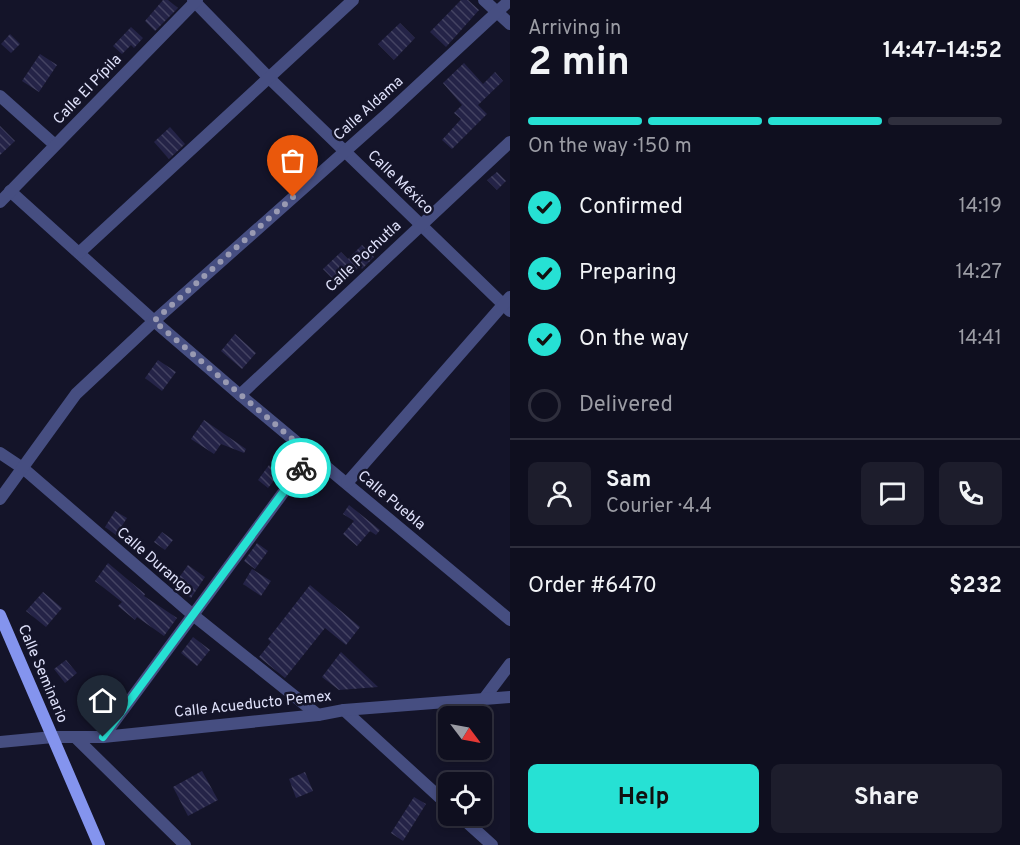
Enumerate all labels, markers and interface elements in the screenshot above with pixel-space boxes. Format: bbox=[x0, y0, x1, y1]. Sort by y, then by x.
text: Arriving in bbox=[528, 16, 621, 42]
text: 14:47–14:52 bbox=[883, 38, 1002, 65]
text: 2 min bbox=[528, 40, 630, 89]
street label: Calle El Pípila bbox=[50, 51, 126, 129]
street label: Calle Aldama bbox=[330, 73, 408, 145]
text: On the way · 150 m bbox=[528, 134, 692, 160]
pin bbox=[267, 135, 318, 197]
icon: bag bbox=[276, 144, 309, 177]
street label: Calle México bbox=[363, 147, 437, 219]
icon: check bbox=[528, 191, 561, 224]
text: Confirmed bbox=[579, 194, 683, 221]
text: 14:19 bbox=[959, 194, 1002, 220]
street label: Calle Pochutla bbox=[322, 217, 406, 297]
icon: check bbox=[528, 257, 561, 290]
text: Preparing bbox=[579, 260, 677, 287]
text: 14:27 bbox=[956, 260, 1002, 286]
icon: check bbox=[528, 323, 561, 356]
text: On the way bbox=[579, 326, 689, 353]
text: 14:41 bbox=[958, 326, 1002, 352]
text: Delivered bbox=[579, 392, 673, 419]
courier bbox=[271, 438, 331, 498]
icon: bike bbox=[285, 452, 318, 485]
button: person bbox=[528, 462, 591, 525]
button: chat bbox=[861, 462, 924, 525]
button: phone bbox=[939, 462, 1002, 525]
street label: Calle Puebla bbox=[353, 467, 429, 535]
text: Sam bbox=[606, 467, 651, 494]
text: Courier · 4.4 bbox=[606, 494, 712, 520]
street label: Calle Durango bbox=[112, 524, 196, 600]
text: Order #6470 bbox=[528, 573, 657, 600]
text: $232 bbox=[949, 573, 1002, 600]
street label: Calle Seminario bbox=[13, 622, 71, 726]
pin bbox=[77, 675, 128, 737]
icon: home bbox=[86, 684, 119, 717]
street label: Calle Acueducto Pemex bbox=[173, 687, 333, 723]
north arrow bbox=[438, 706, 492, 760]
map controls bbox=[438, 706, 492, 826]
button: Help bbox=[528, 764, 759, 833]
button: Share bbox=[771, 764, 1002, 833]
button: locate bbox=[438, 772, 492, 826]

